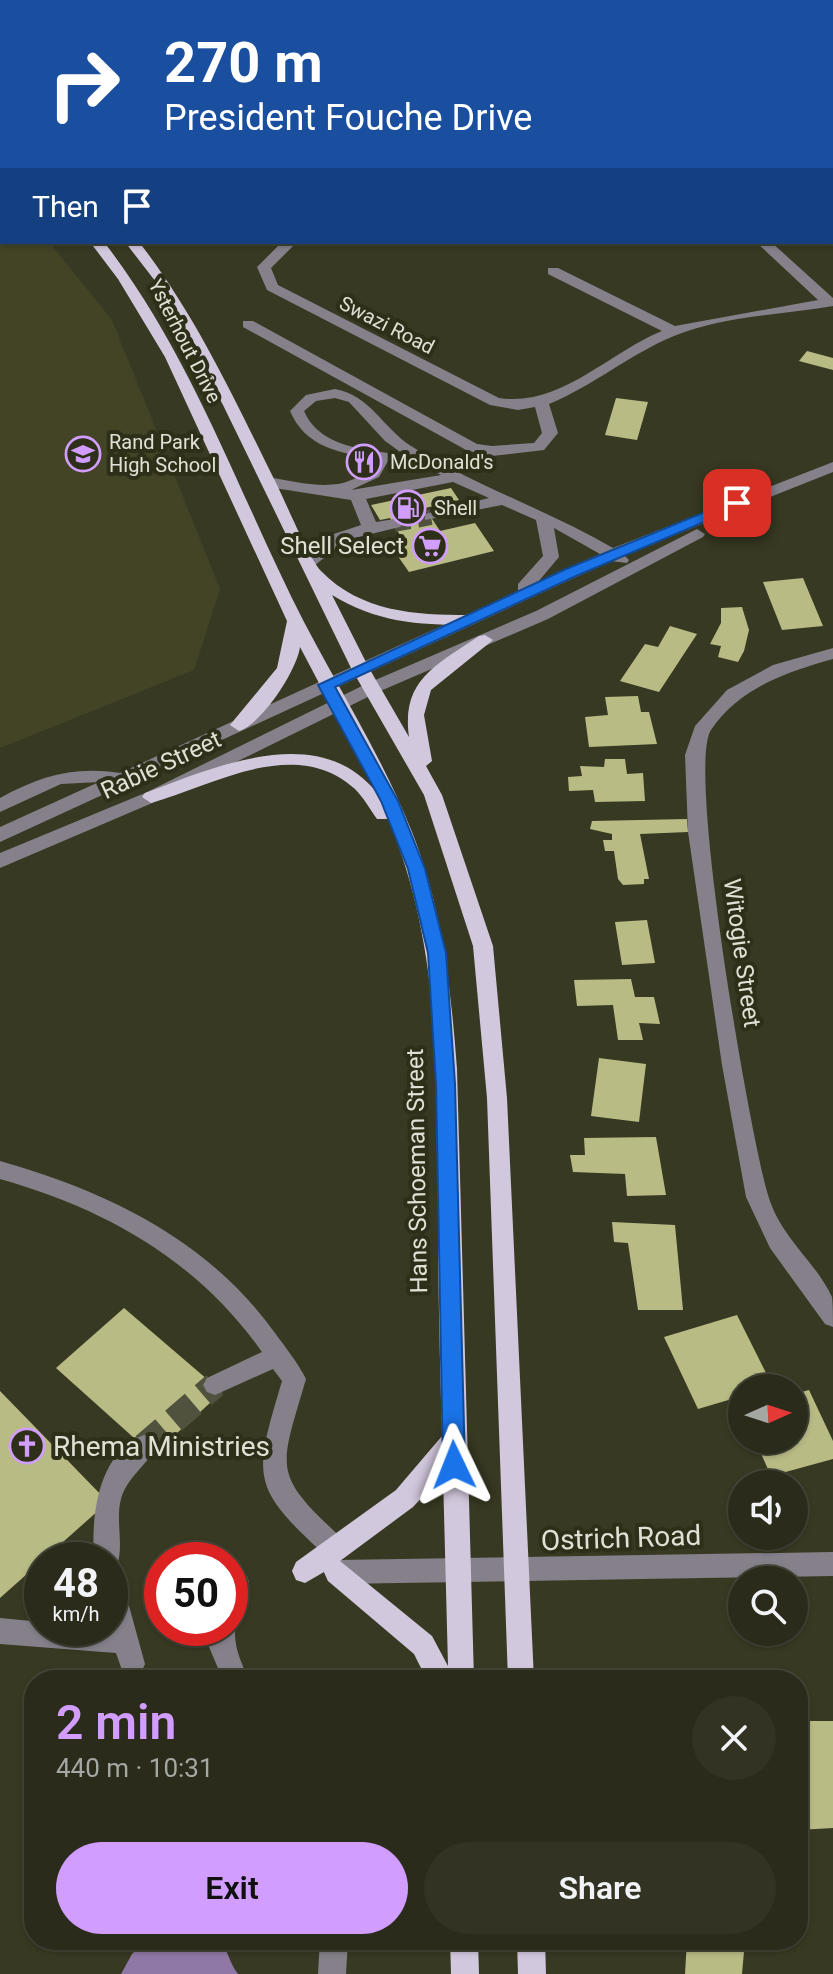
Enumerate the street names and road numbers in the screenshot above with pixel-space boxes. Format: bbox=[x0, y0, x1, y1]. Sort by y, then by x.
street label: Ysterhout Drive bbox=[144, 275, 226, 407]
street label: Swazi Road bbox=[335, 291, 439, 359]
street label: Rabie Street bbox=[97, 725, 226, 805]
street label: Witogie Street bbox=[718, 877, 766, 1029]
street label: Hans Schoeman Street bbox=[401, 1048, 433, 1294]
street label: Ostrich Road bbox=[540, 1519, 702, 1557]

